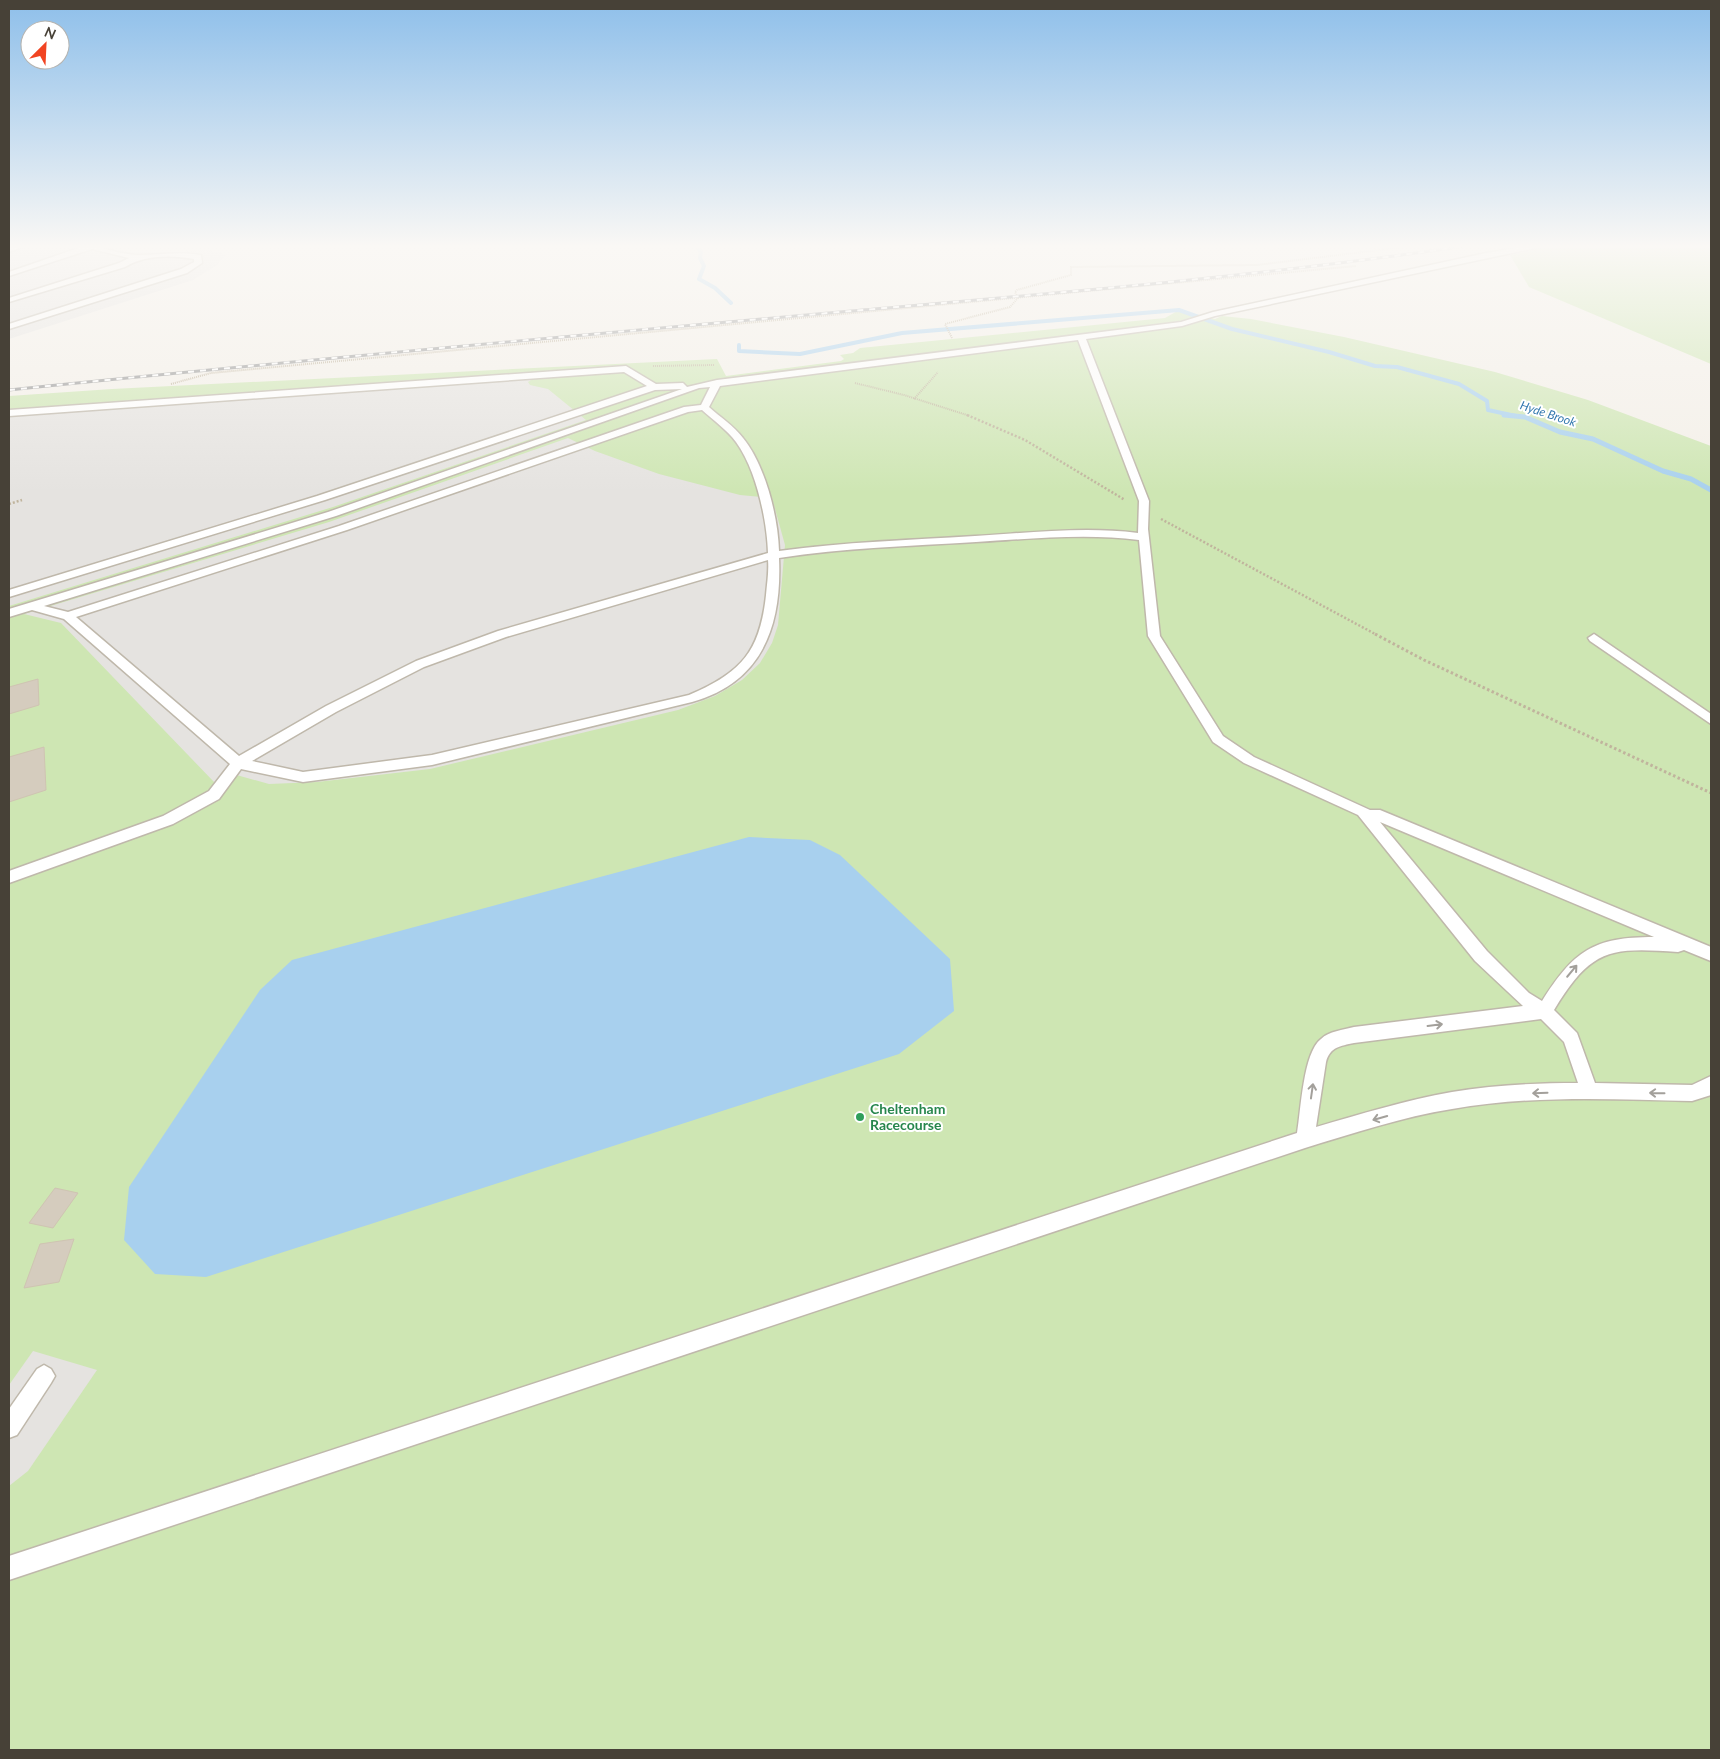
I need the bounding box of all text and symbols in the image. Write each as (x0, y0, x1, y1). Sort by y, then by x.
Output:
north arrow (20, 20, 70, 70)
text: N (42, 23, 59, 43)
water label: Hyde Brook (1518, 397, 1578, 430)
one-way arrow (1566, 965, 1577, 978)
one-way arrow (1427, 1020, 1443, 1030)
one-way arrow (1308, 1083, 1318, 1099)
one-way arrow (1533, 1088, 1549, 1098)
one-way arrow (1649, 1088, 1665, 1097)
place label: Cheltenham Racecourse (870, 1100, 945, 1133)
marker: Cheltenham Racecourse (854, 1111, 866, 1123)
one-way arrow (1373, 1113, 1389, 1123)

